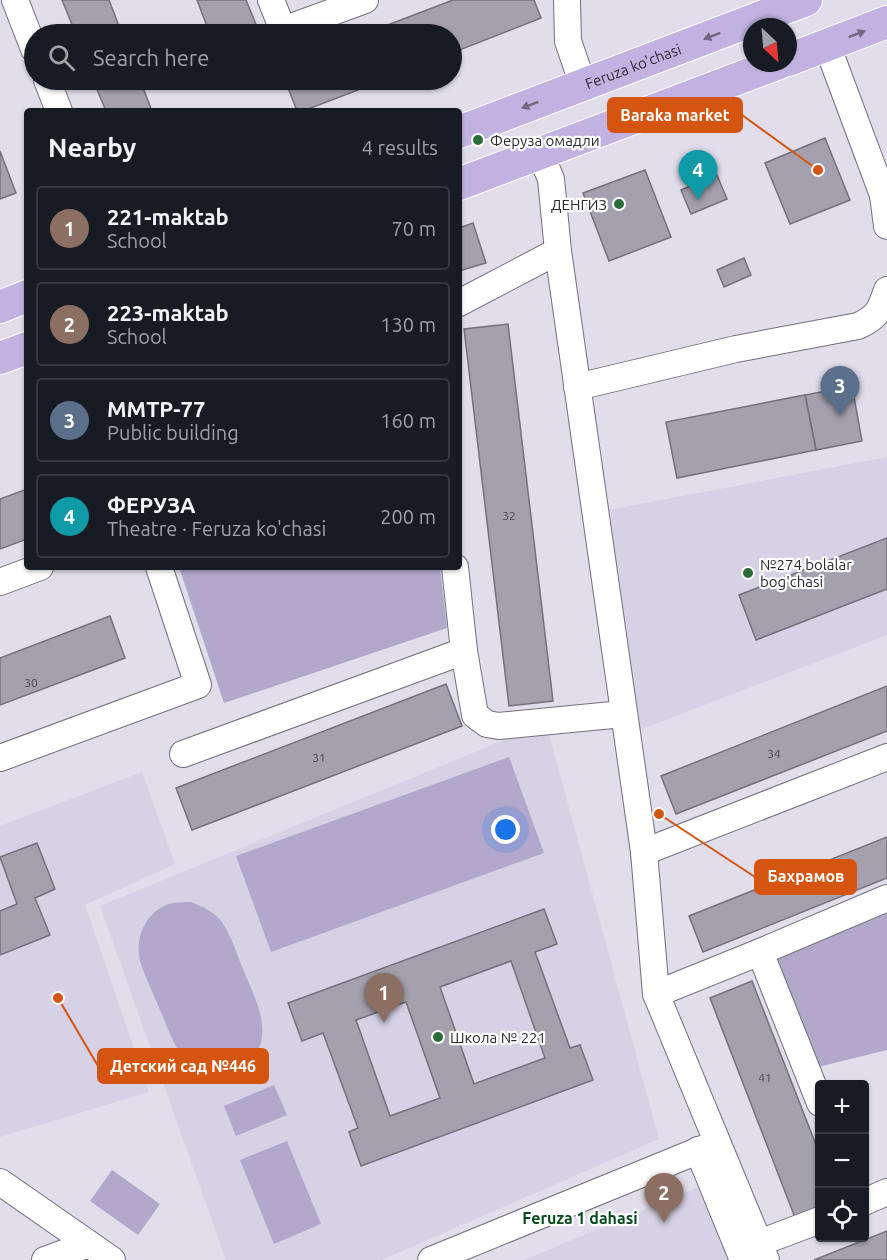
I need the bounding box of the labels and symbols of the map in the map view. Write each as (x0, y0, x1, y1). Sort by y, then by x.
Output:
north arrow (743, 18, 797, 72)
one-way arrow (848, 28, 866, 38)
one-way arrow (703, 32, 721, 41)
street label: Feruza ko'chasi (582, 40, 683, 92)
callout: Baraka market (608, 98, 742, 132)
one-way arrow (520, 101, 538, 111)
text: Baraka market (620, 106, 730, 124)
place label: Феруза омадли (490, 132, 600, 149)
marker: Феруза омадли (471, 133, 485, 147)
pin: 4 (678, 150, 718, 200)
place label: ДЕНГИЗ (551, 196, 607, 213)
marker: ДЕНГИЗ (612, 197, 626, 211)
pin: 3 (820, 366, 860, 416)
house number: 32 (502, 509, 516, 522)
place label: №274 bolalar bog'chasi (760, 556, 852, 590)
marker: №274 bolalar bog'chasi (741, 566, 755, 580)
house number: 30 (24, 676, 38, 689)
house number: 34 (767, 747, 781, 760)
house number: 31 (312, 751, 326, 764)
your location (491, 815, 520, 844)
callout: Бахрамов (755, 860, 856, 894)
text: Бахрамов (768, 867, 844, 885)
pin: 1 (364, 974, 404, 1023)
place label: Школа № 221 (450, 1029, 546, 1046)
marker: Школа № 221 (431, 1030, 445, 1044)
callout: Детский сад №446 (98, 1049, 268, 1083)
text: Детский сад №446 (110, 1057, 256, 1075)
house number: 41 (758, 1071, 772, 1084)
pin: 2 (644, 1174, 684, 1223)
district label: Feruza 1 dahasi (522, 1209, 638, 1227)

